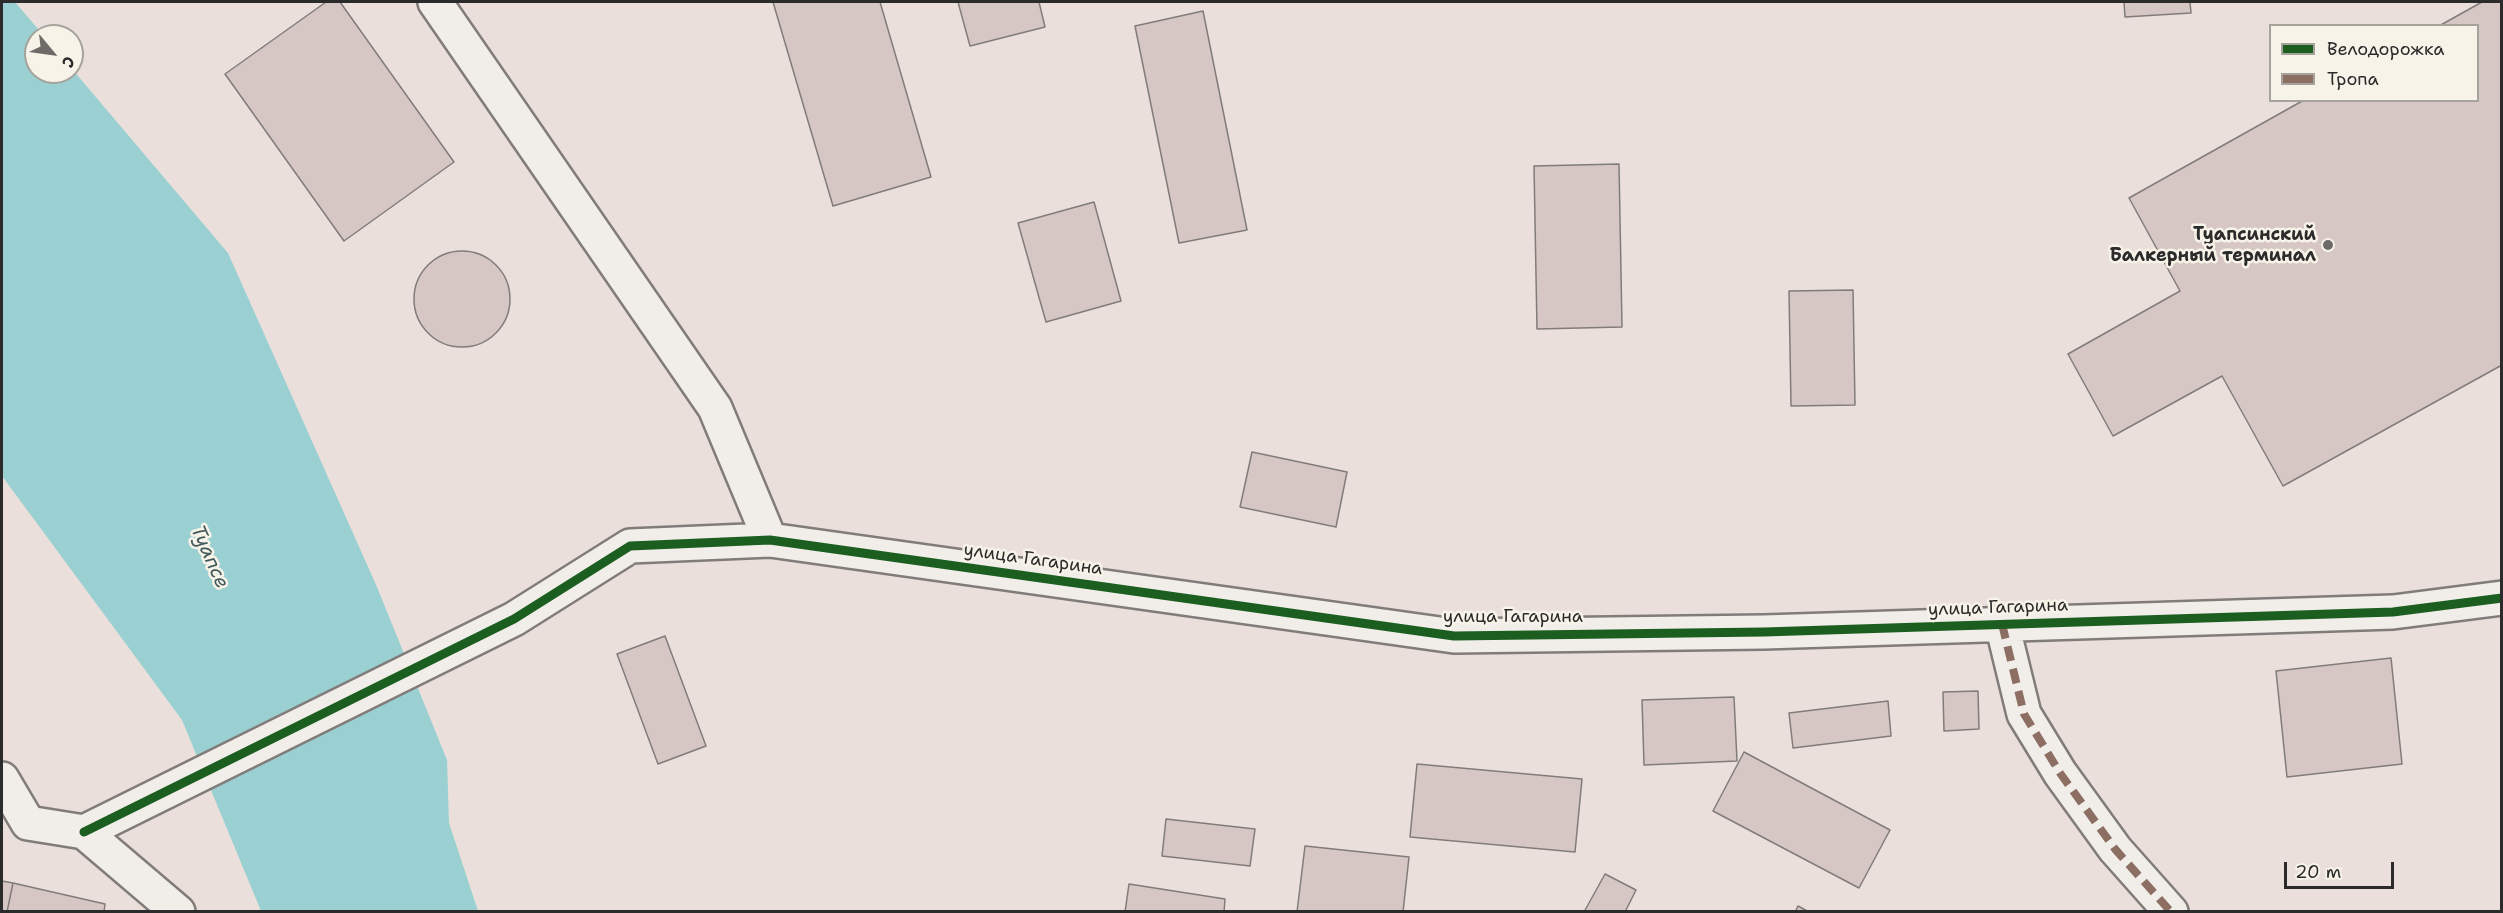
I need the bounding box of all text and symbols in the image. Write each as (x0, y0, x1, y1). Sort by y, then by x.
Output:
north arrow (24, 24, 84, 84)
legend (2269, 24, 2479, 102)
text: Велодорожка (2327, 37, 2445, 61)
text: С (57, 53, 80, 71)
text: Тропа (2327, 67, 2379, 91)
place label: Туапсинский Балкерный терминал (2110, 224, 2316, 266)
marker: Туапсинский Балкерный терминал (2321, 238, 2335, 252)
water label: Туапсе (184, 522, 234, 592)
street label: улица Гагарина (962, 540, 1104, 580)
street label: улица Гагарина (1928, 595, 2068, 621)
street label: улица Гагарина (1443, 606, 1583, 628)
scale bar (2287, 850, 2396, 888)
text: 20 m (2295, 860, 2341, 884)

